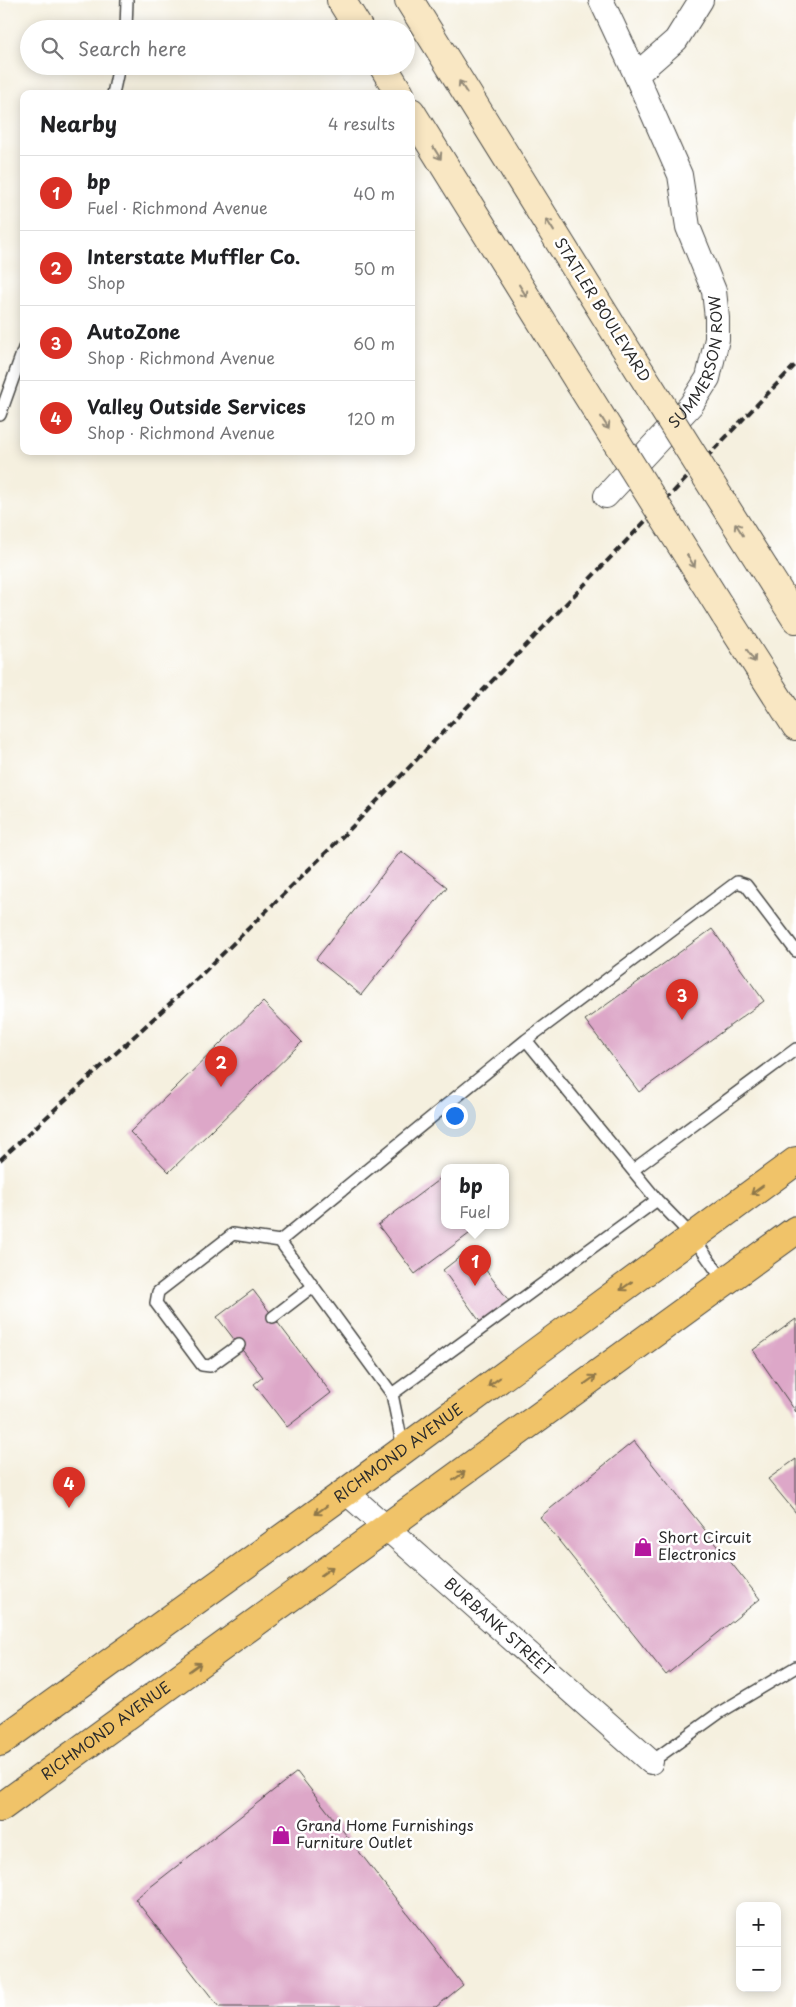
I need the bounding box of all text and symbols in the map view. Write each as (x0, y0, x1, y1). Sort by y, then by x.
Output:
search box (20, 20, 415, 75)
icon: search (38, 34, 66, 62)
text: Search here (78, 34, 187, 62)
one-way arrow (458, 80, 469, 94)
text: Nearby (40, 107, 117, 139)
text: 4 results (328, 111, 395, 135)
one-way arrow (432, 146, 442, 160)
text: bp (87, 167, 110, 195)
text: 1 (52, 181, 60, 205)
text: 40 m (353, 181, 395, 205)
text: Fuel · Richmond Avenue (87, 195, 268, 219)
one-way arrow (544, 218, 554, 232)
street label: STATLER BOULEVARD (549, 233, 657, 386)
text: Interstate Muffler Co. (87, 242, 300, 270)
text: 2 (50, 256, 62, 280)
text: 50 m (354, 256, 395, 280)
text: Shop (87, 270, 125, 294)
one-way arrow (518, 284, 528, 298)
street label: SUMMERSON ROW (662, 294, 727, 433)
text: AutoZone (87, 317, 180, 345)
text: 3 (51, 331, 61, 355)
text: 60 m (353, 331, 395, 355)
text: Shop · Richmond Avenue (87, 345, 275, 369)
text: Valley Outside Services (87, 392, 306, 420)
text: 4 (51, 406, 61, 430)
text: 120 m (348, 406, 395, 430)
one-way arrow (600, 416, 610, 430)
text: Shop · Richmond Avenue (87, 420, 275, 444)
one-way arrow (734, 522, 744, 536)
one-way arrow (685, 554, 696, 568)
one-way arrow (746, 649, 756, 663)
pin: 3 (666, 979, 698, 1020)
pin: 2 (205, 1046, 237, 1087)
your location (442, 1103, 468, 1129)
popup (441, 1164, 509, 1229)
text: bp (459, 1171, 483, 1199)
one-way arrow (751, 1185, 764, 1196)
text: Fuel (459, 1199, 491, 1223)
pin: 1 (459, 1245, 491, 1286)
one-way arrow (620, 1281, 633, 1292)
one-way arrow (583, 1375, 596, 1386)
one-way arrow (487, 1377, 501, 1387)
street label: RICHMOND AVENUE (328, 1397, 467, 1508)
pin: 4 (53, 1467, 85, 1508)
one-way arrow (452, 1471, 466, 1481)
one-way arrow (314, 1505, 328, 1515)
place label: Short Circuit Electronics (658, 1525, 751, 1565)
shop icon: Short Circuit Electronics (632, 1536, 654, 1558)
one-way arrow (320, 1566, 334, 1576)
street label: BURBANK STREET (440, 1571, 560, 1681)
one-way arrow (188, 1661, 202, 1672)
street label: RICHMOND AVENUE (35, 1675, 175, 1785)
place label: Grand Home Furnishings Furniture Outlet (296, 1813, 474, 1853)
shop icon: Grand Home Furnishings Furniture Outlet (270, 1824, 292, 1846)
map controls (736, 1902, 781, 1992)
button: + (736, 1902, 781, 1947)
button: − (736, 1947, 781, 1992)

